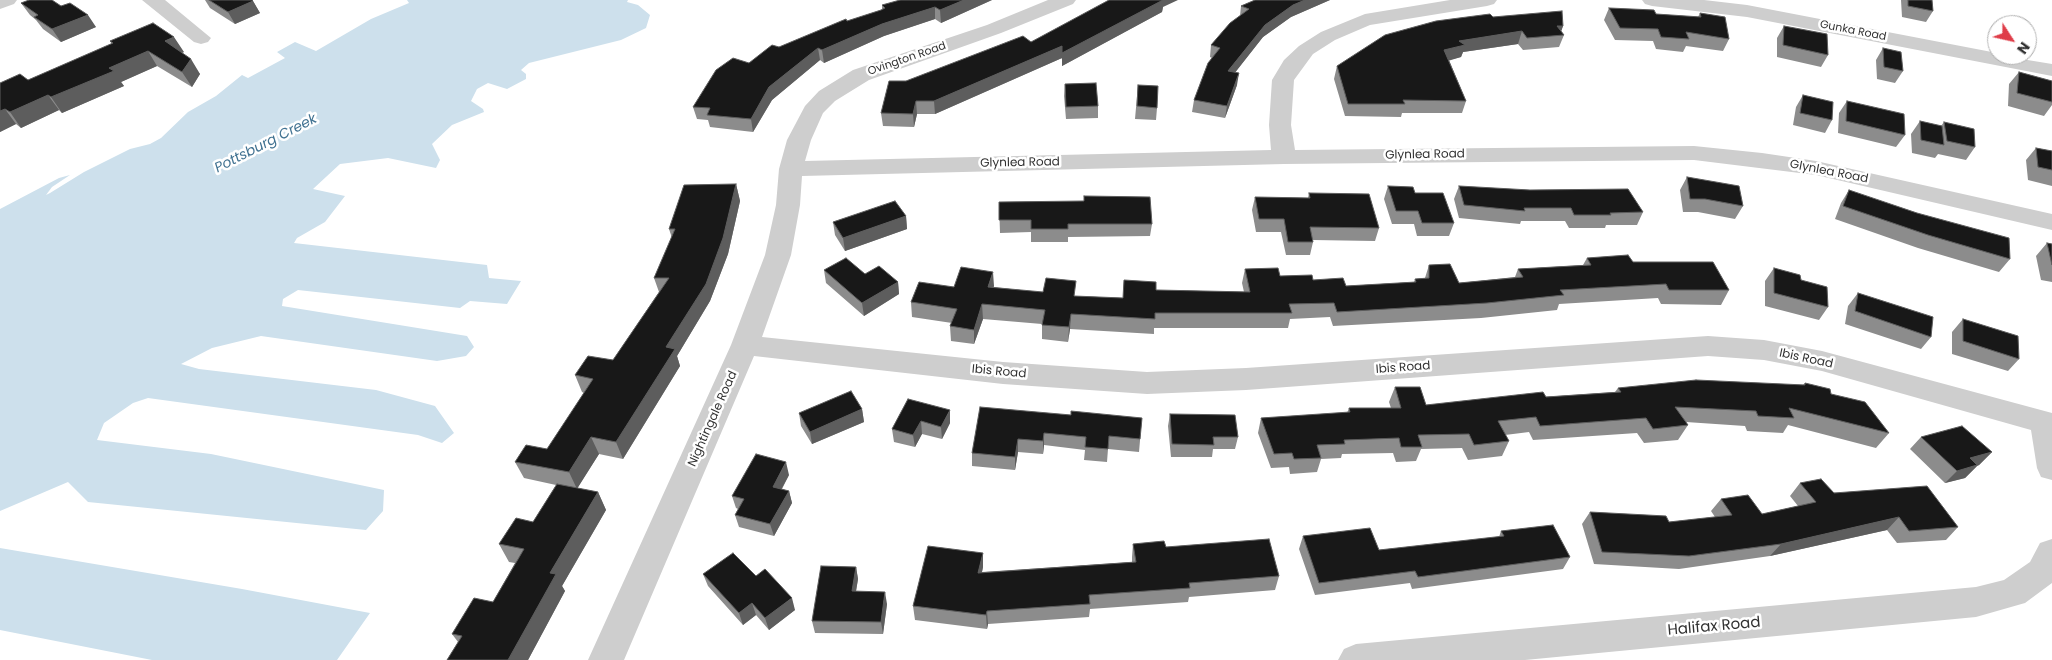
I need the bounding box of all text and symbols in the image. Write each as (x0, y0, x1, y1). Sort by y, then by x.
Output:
north arrow (1987, 15, 2037, 65)
street label: Gunka Road (1819, 18, 1887, 44)
text: N (2012, 38, 2035, 58)
street label: Ovington Road (866, 39, 948, 79)
water label: Pottsburg Creek (212, 111, 320, 177)
street label: Glynlea Road (1385, 147, 1465, 163)
street label: Glynlea Road (980, 155, 1060, 171)
street label: Glynlea Road (1789, 157, 1869, 187)
street label: Ibis Road (1778, 346, 1834, 372)
street label: Ibis Road (1375, 359, 1431, 377)
street label: Ibis Road (971, 362, 1027, 382)
street label: Nightingale Road (685, 369, 741, 469)
street label: Halifax Road (1667, 614, 1761, 640)

